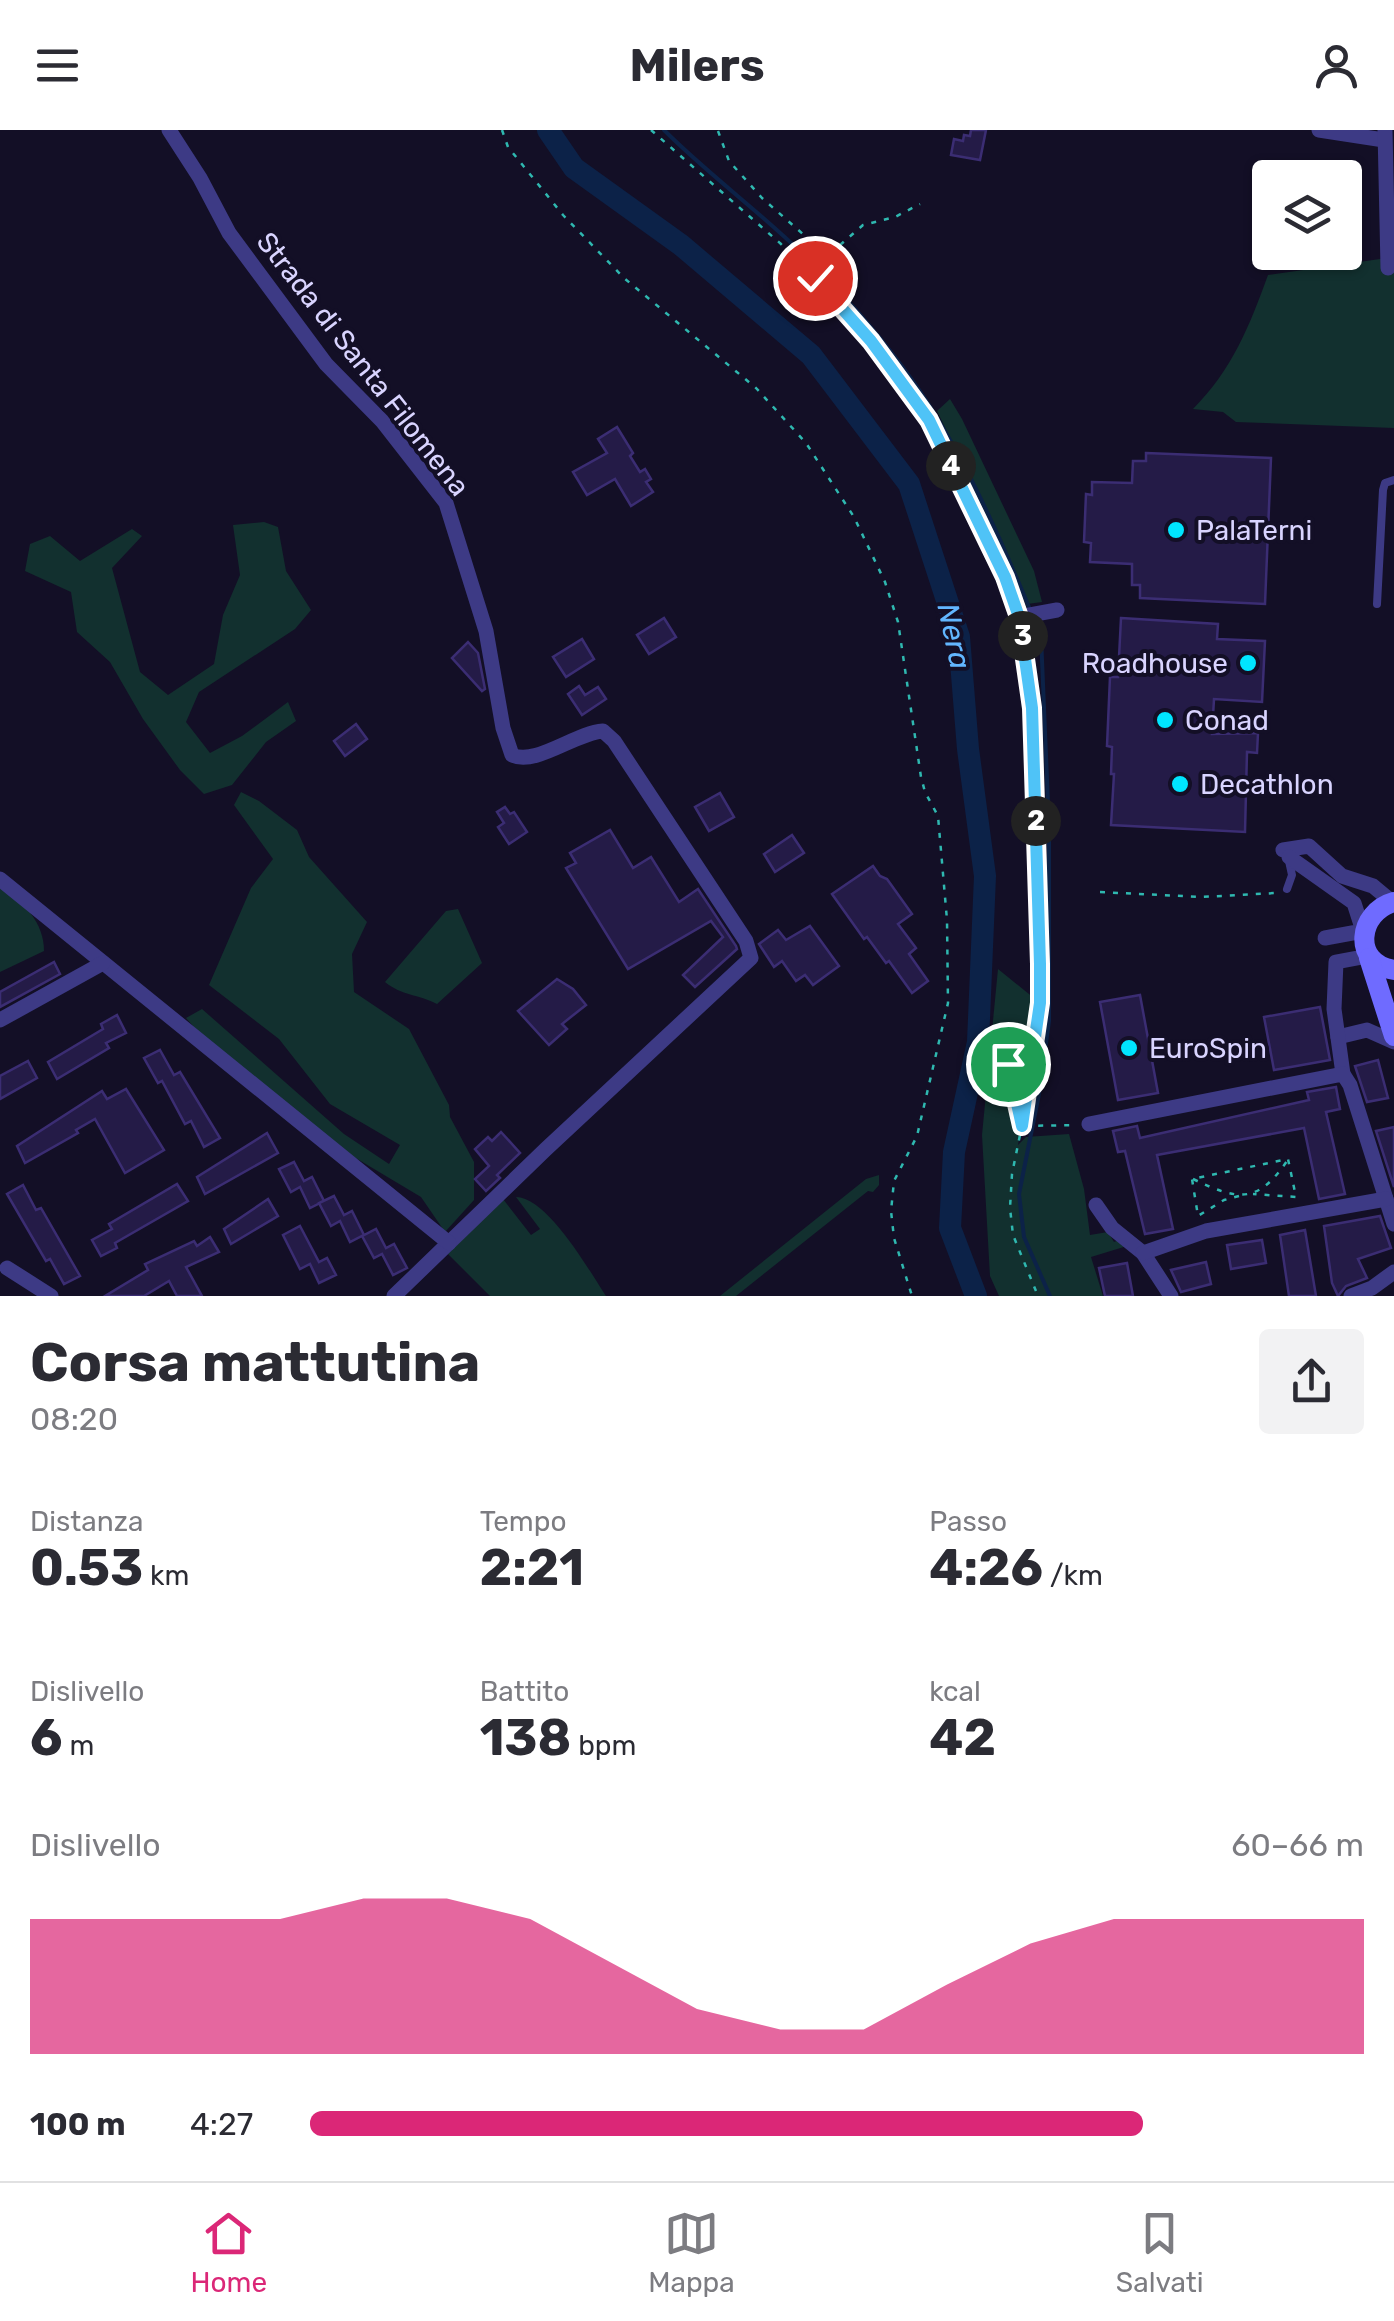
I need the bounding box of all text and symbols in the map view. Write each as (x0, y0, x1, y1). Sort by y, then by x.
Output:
icon: menu (30, 38, 85, 93)
icon: person (1309, 38, 1364, 93)
text: Milers (629, 39, 765, 92)
map controls (1252, 160, 1362, 270)
button: layers (1252, 160, 1362, 270)
street label: Strada di Santa Filomena (250, 226, 476, 502)
pin (773, 236, 858, 321)
icon: check (788, 251, 843, 306)
pin: 4 (926, 441, 976, 491)
text: 4 (941, 449, 961, 482)
place label: PalaTerni (1196, 514, 1312, 547)
marker: PalaTerni (1165, 519, 1187, 541)
water label: Nera (929, 600, 979, 672)
pin: 3 (998, 611, 1048, 661)
text: 3 (1014, 619, 1032, 652)
place label: Roadhouse (1082, 647, 1228, 680)
marker: Roadhouse (1237, 652, 1259, 674)
place label: Conad (1185, 704, 1269, 737)
marker: Conad (1154, 709, 1176, 731)
place label: Decathlon (1200, 768, 1334, 801)
marker: Decathlon (1169, 773, 1191, 795)
pin: 2 (1011, 796, 1061, 846)
text: 2 (1027, 804, 1045, 837)
pin (966, 1022, 1051, 1107)
place label: EuroSpin (1149, 1032, 1267, 1065)
icon: arrive (981, 1037, 1036, 1092)
marker: EuroSpin (1118, 1037, 1140, 1059)
button: share (1259, 1329, 1364, 1434)
text: Corsa mattutina (30, 1330, 480, 1395)
text: 08:20 (30, 1400, 118, 1438)
text: Distanza (30, 1505, 143, 1538)
text: Tempo (480, 1505, 567, 1538)
text: Passo (929, 1505, 1007, 1538)
text: 0.53 (30, 1538, 143, 1598)
text: 2:21 (480, 1538, 584, 1598)
text: 4:26 (929, 1538, 1043, 1598)
text: km (143, 1559, 189, 1592)
text: /km (1043, 1559, 1103, 1592)
text: Dislivello (30, 1675, 144, 1708)
text: Battito (480, 1675, 569, 1708)
text: kcal (929, 1675, 981, 1708)
text: 6 (30, 1708, 63, 1768)
text: 138 (480, 1708, 571, 1768)
text: 42 (929, 1708, 996, 1768)
text: m (63, 1729, 94, 1762)
text: bpm (571, 1729, 636, 1762)
text: Dislivello (30, 1826, 161, 1864)
text: 60–66 m (1231, 1826, 1364, 1864)
text: 100 m (30, 2105, 126, 2143)
text: 4:27 (190, 2105, 253, 2143)
tab: Home (191, 2206, 267, 2299)
tab: Mappa (648, 2206, 735, 2299)
tab: Salvati (1116, 2206, 1203, 2299)

